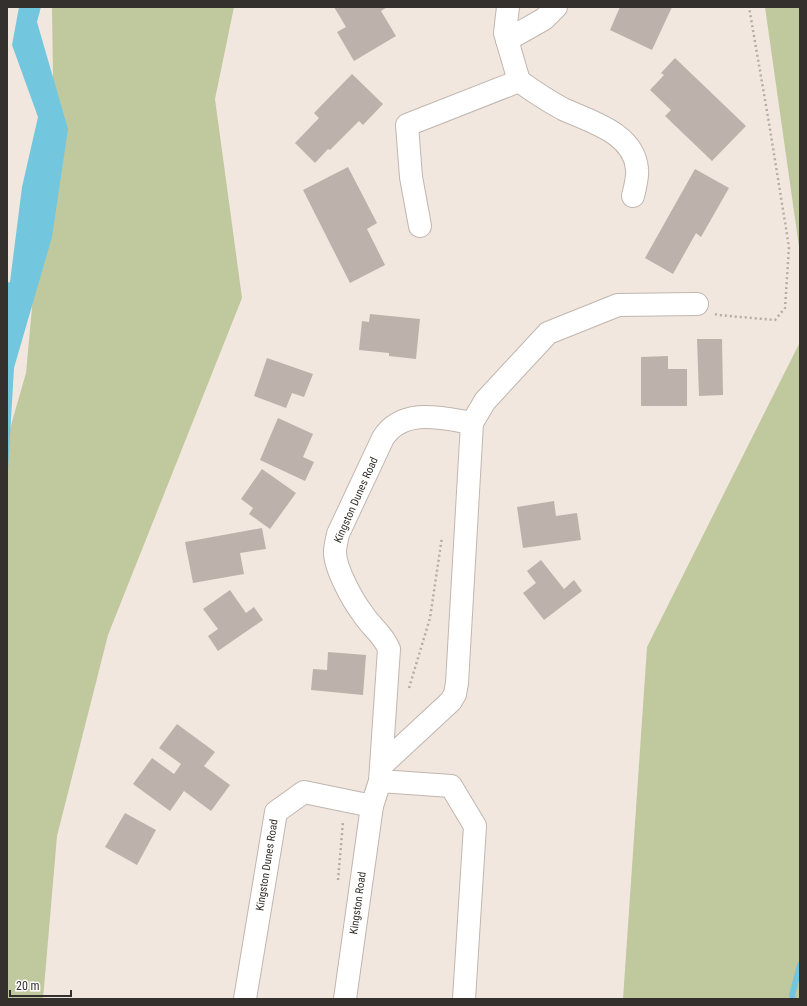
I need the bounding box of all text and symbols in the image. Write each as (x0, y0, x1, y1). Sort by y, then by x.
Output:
street label: Kingston Dunes Road (331, 455, 381, 545)
street label: Kingston Dunes Road (253, 818, 281, 912)
street label: Kingston Road (347, 871, 369, 935)
scale bar (10, 972, 71, 998)
text: 20 m (16, 979, 40, 993)

